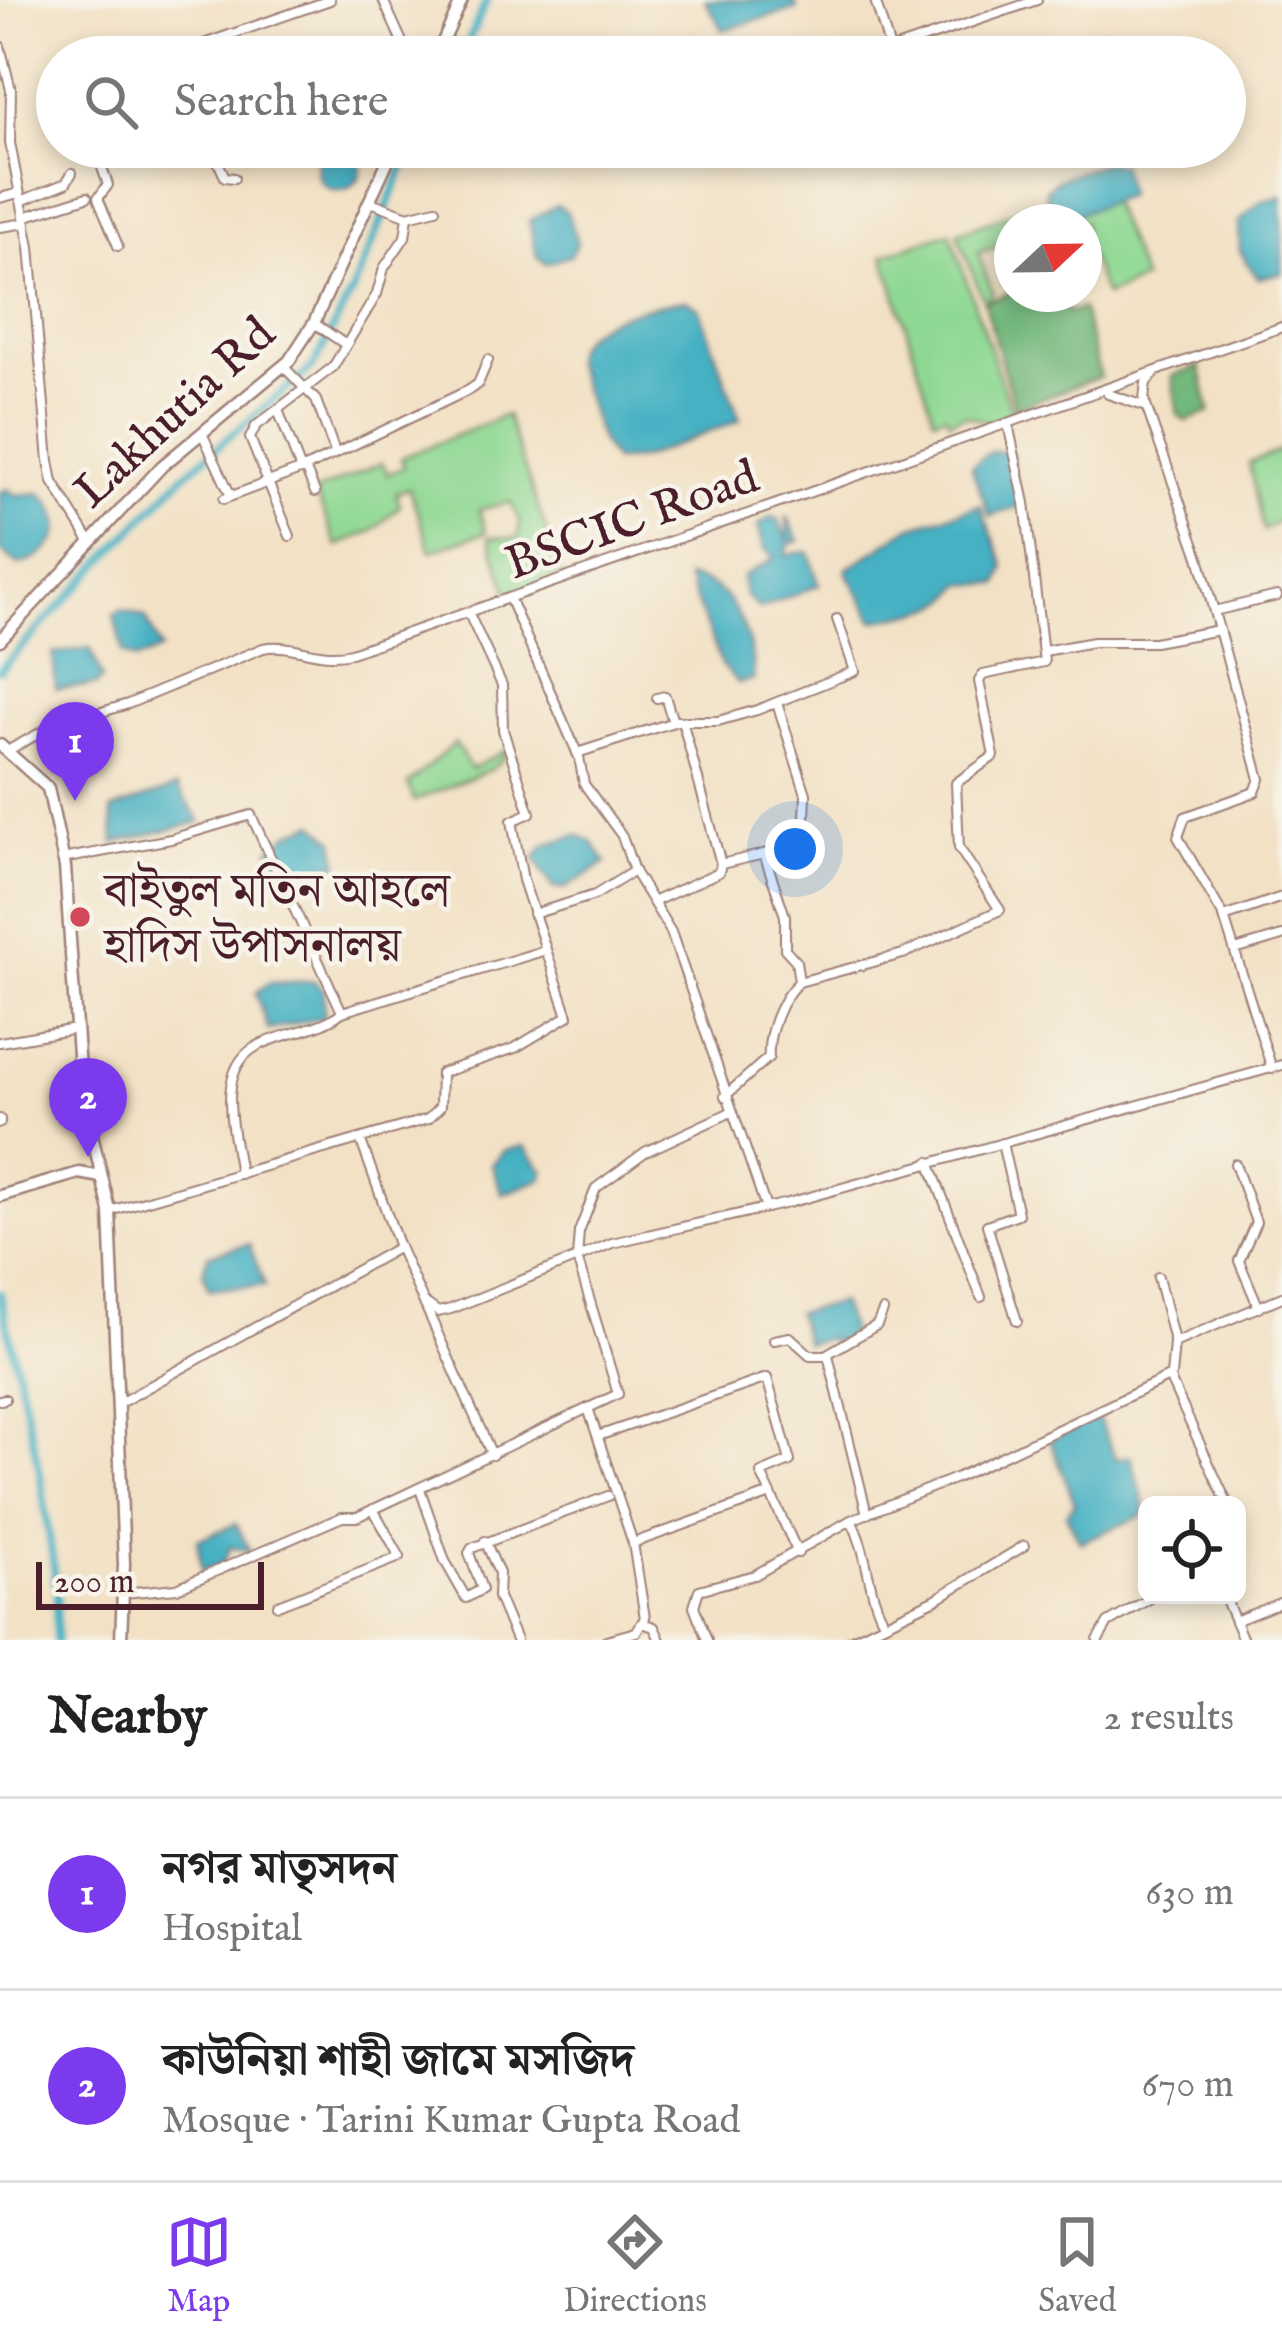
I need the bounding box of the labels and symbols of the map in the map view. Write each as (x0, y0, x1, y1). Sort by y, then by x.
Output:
north arrow (994, 204, 1102, 312)
street label: Lakhutia Rd (63, 305, 289, 522)
street label: BSCIC Road (498, 448, 767, 595)
pin: 1 (36, 702, 114, 801)
your location (765, 819, 825, 879)
place label: বাইতুল মতিন আহলে হাদিস উপাসনালয় (102, 861, 452, 978)
marker: বাইতুল মতিন আহলে হাদিস উপাসনালয় (67, 904, 93, 930)
pin: 2 (49, 1058, 127, 1157)
scale bar (36, 1556, 264, 1609)

